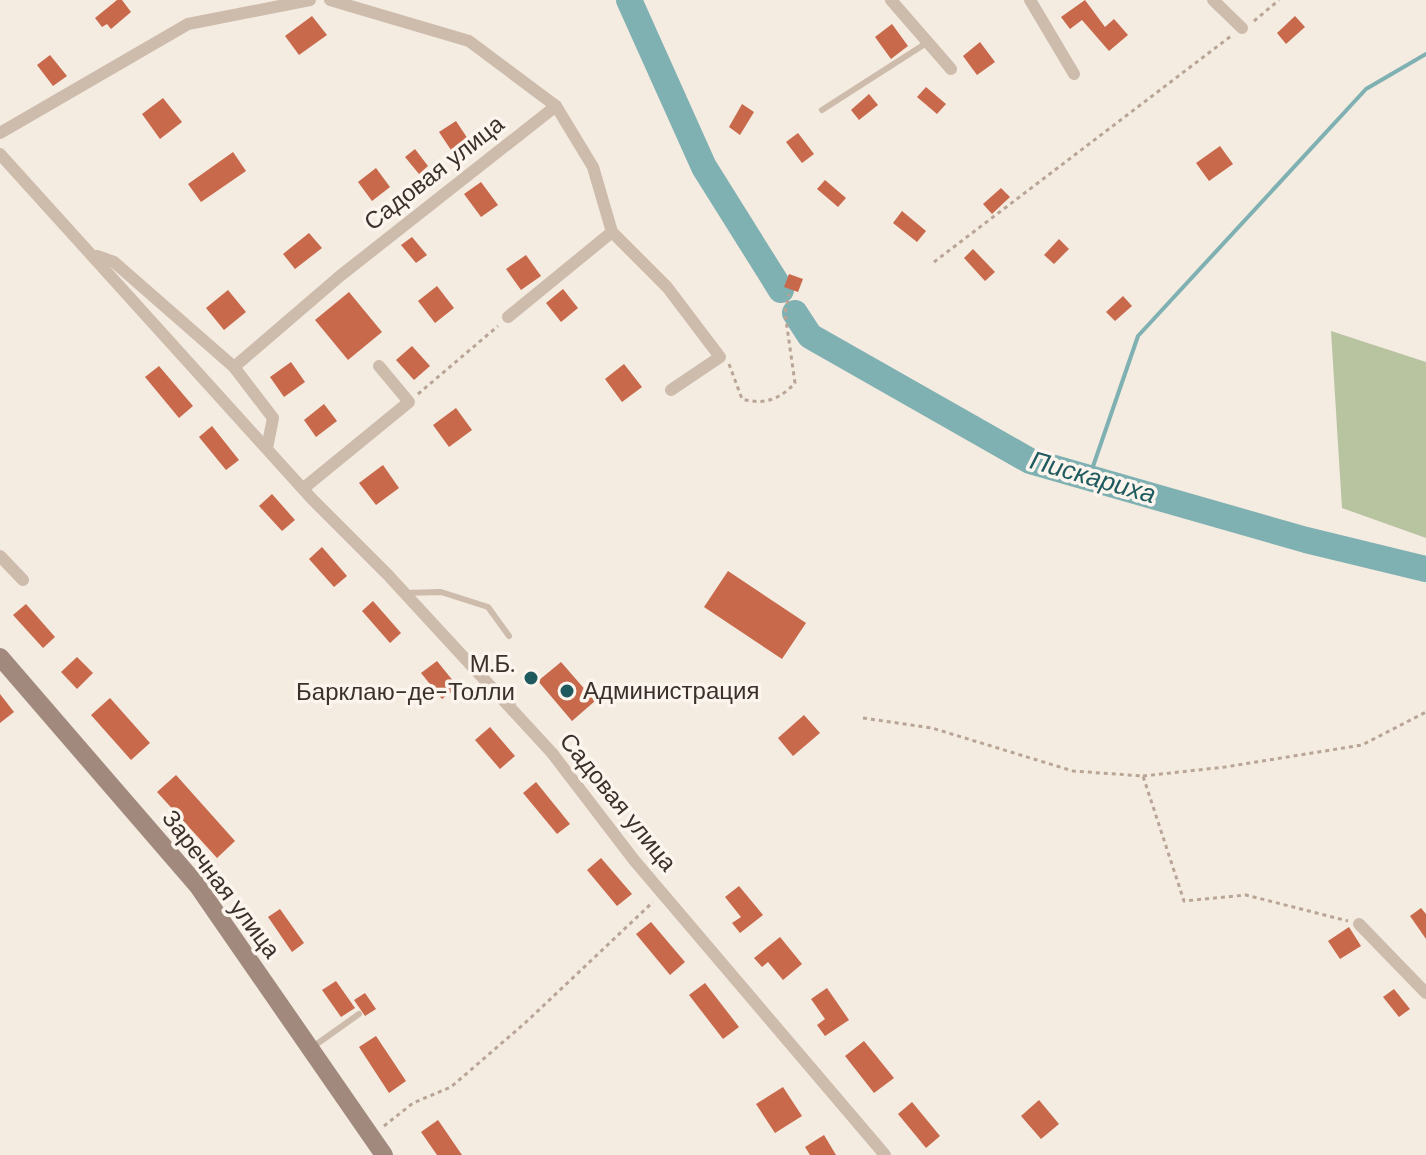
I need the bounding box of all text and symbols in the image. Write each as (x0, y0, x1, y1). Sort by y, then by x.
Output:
street label: Садовая улица (357, 108, 511, 237)
water label: Пискариха (1026, 443, 1160, 511)
place label: М.Б. Барклаю-де-Толли (296, 648, 515, 707)
marker: М.Б. Барклаю-де-Толли (522, 669, 540, 687)
place label: Администрация (583, 675, 759, 706)
marker: Администрация (558, 682, 576, 700)
street label: Садовая улица (553, 726, 684, 878)
street label: Заречная улица (155, 803, 288, 965)

